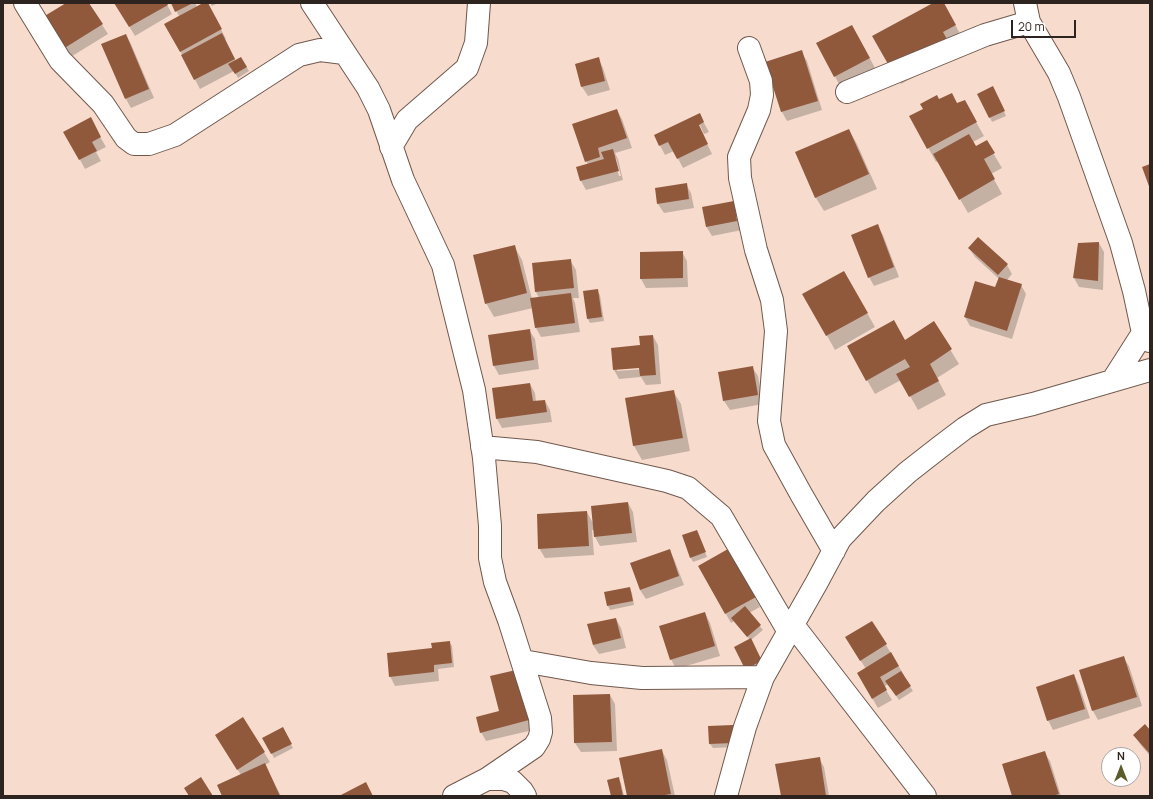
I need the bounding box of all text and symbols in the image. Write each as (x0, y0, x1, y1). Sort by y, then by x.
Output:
scale bar (1013, 12, 1078, 38)
text: 20 m (1018, 18, 1045, 35)
north arrow (1101, 747, 1141, 787)
text: N (1117, 748, 1125, 763)

